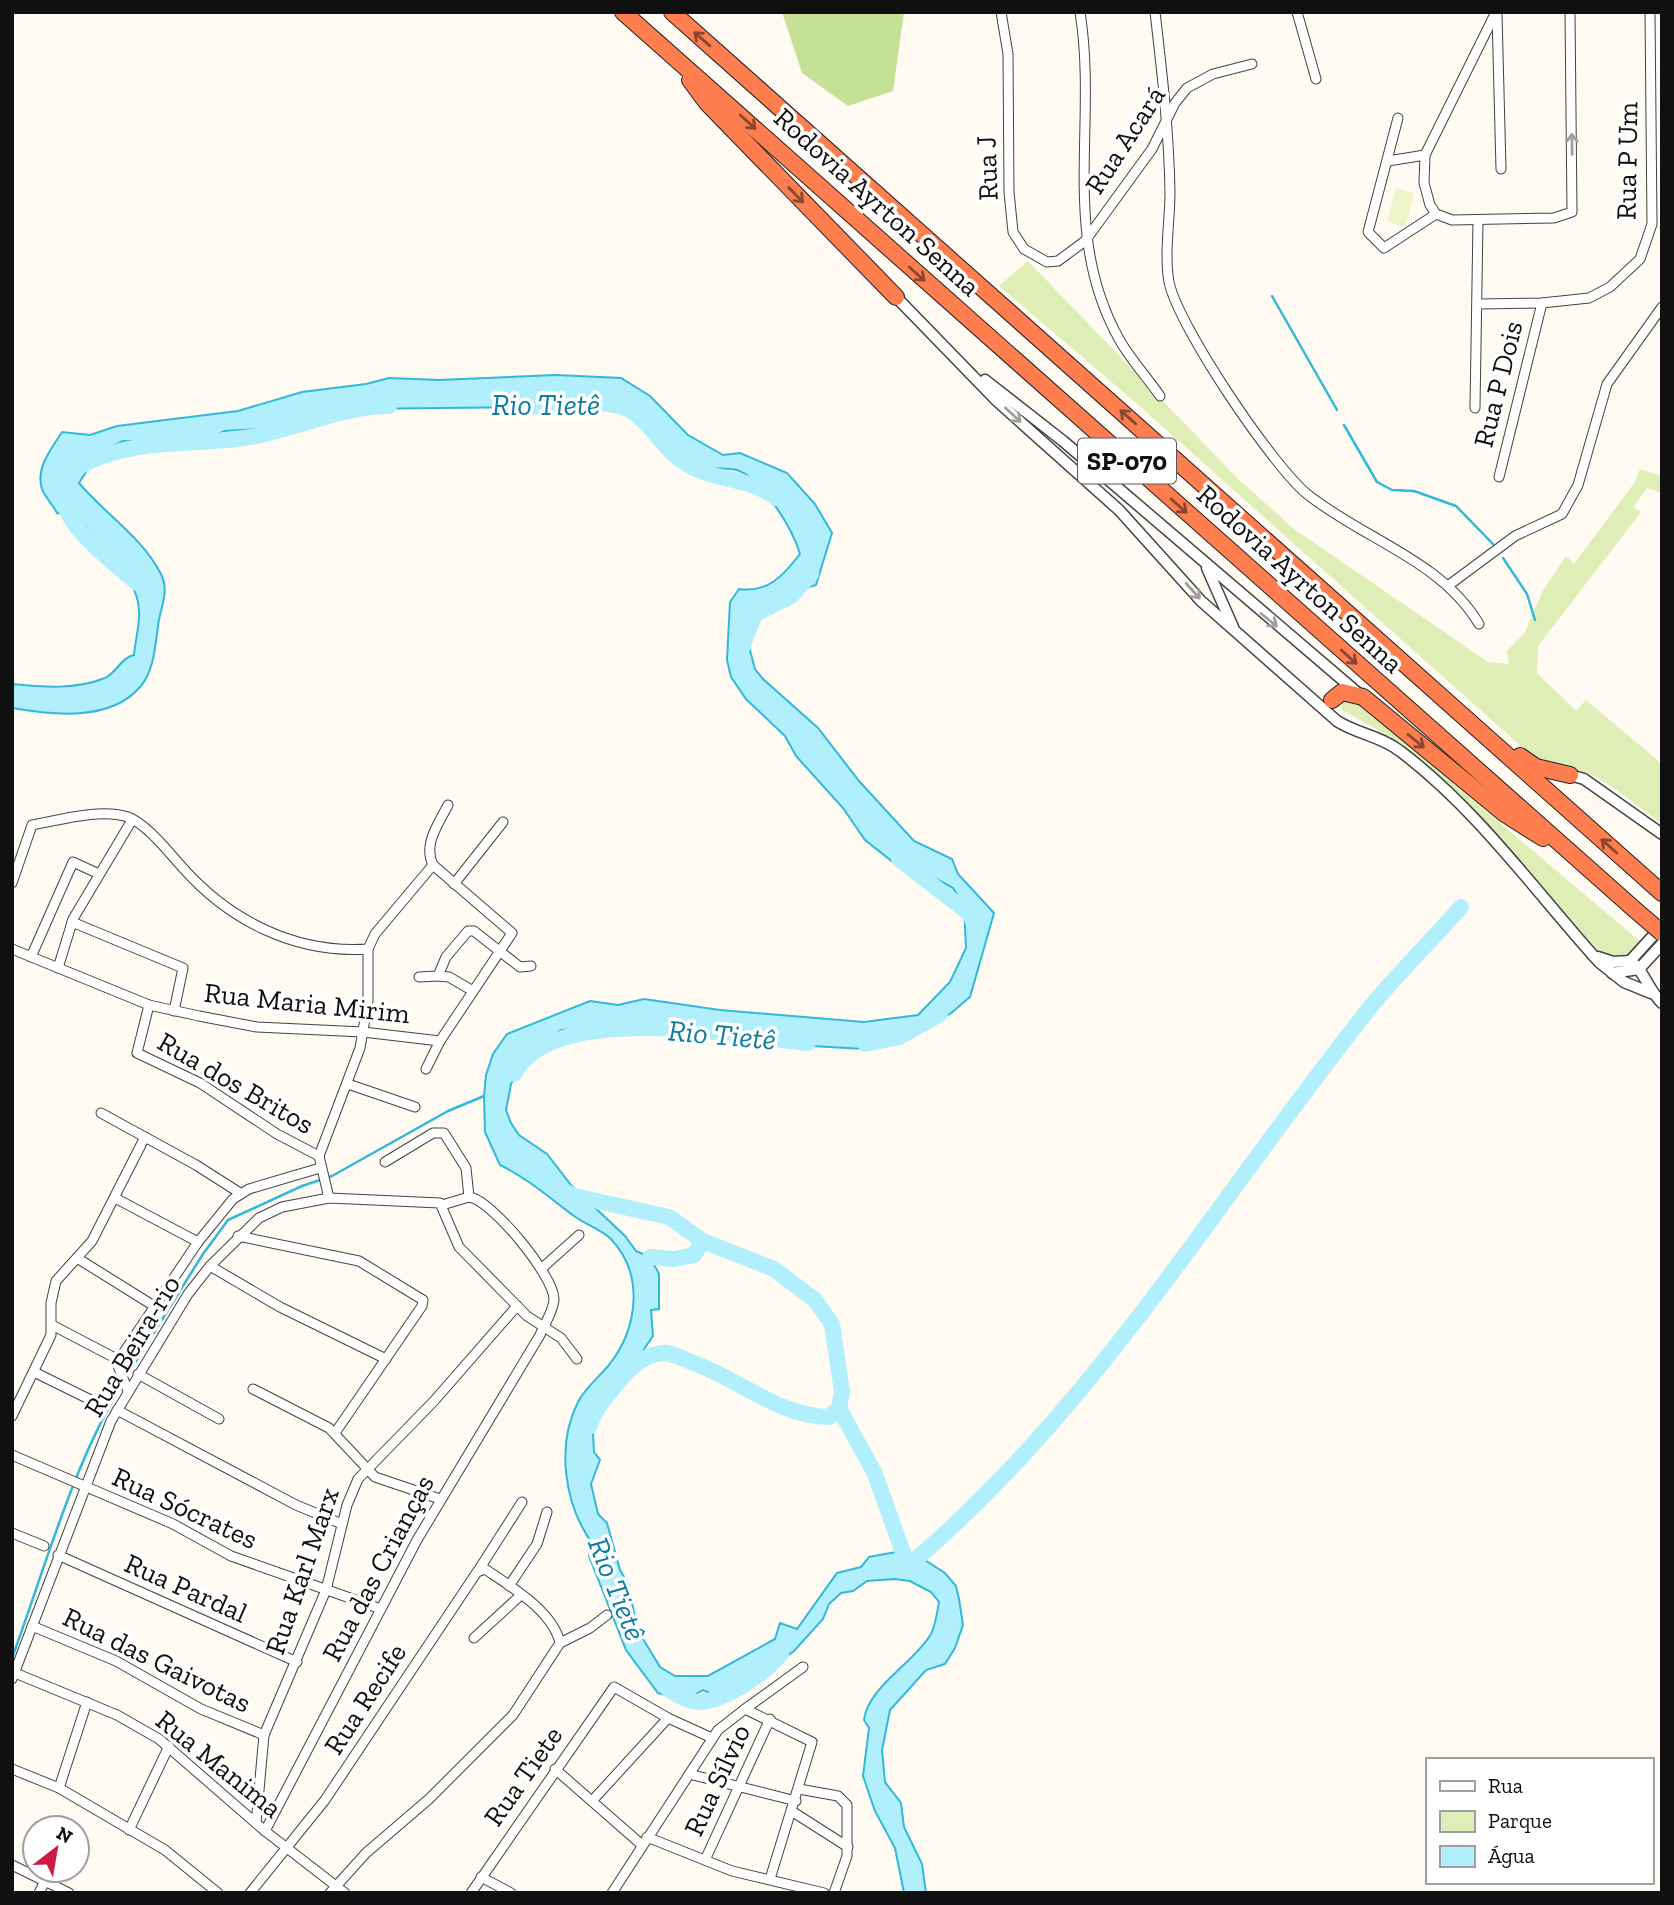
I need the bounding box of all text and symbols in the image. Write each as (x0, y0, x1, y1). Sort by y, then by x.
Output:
one-way arrow (693, 31, 711, 47)
street label: Rua Acará (1078, 80, 1172, 200)
street label: Rodovia Ayrton Senna (767, 101, 987, 303)
street label: Rua P Um (1609, 102, 1645, 220)
one-way arrow (739, 114, 757, 130)
one-way arrow (1565, 133, 1579, 156)
street label: Rua J (969, 135, 1005, 201)
one-way arrow (788, 186, 805, 203)
one-way arrow (908, 266, 926, 282)
street label: Rua P Dois (1466, 317, 1530, 451)
water label: Rio Tietê (492, 387, 600, 423)
one-way arrow (1004, 407, 1021, 424)
one-way arrow (1120, 409, 1137, 426)
road number: SP-070 (1078, 438, 1176, 484)
street label: Rodovia Ayrton Senna (1190, 478, 1410, 680)
one-way arrow (1170, 498, 1188, 514)
one-way arrow (1185, 582, 1201, 600)
one-way arrow (1260, 612, 1278, 628)
one-way arrow (1340, 649, 1357, 666)
one-way arrow (1406, 733, 1424, 748)
one-way arrow (1601, 837, 1618, 854)
street label: Rua Maria Mirim (203, 976, 411, 1030)
water label: Rio Tietê (666, 1012, 778, 1058)
street label: Rua dos Britos (152, 1025, 320, 1141)
street label: Rua Beira-rio (77, 1269, 187, 1423)
street label: Rua Sócrates (107, 1460, 263, 1556)
street label: Rua das Crianças (315, 1469, 441, 1667)
street label: Rua Karl Marx (258, 1483, 346, 1659)
water label: Rio Tietê (580, 1532, 654, 1646)
street label: Rua Pardal (120, 1546, 252, 1630)
street label: Rua das Gaivotas (58, 1600, 256, 1720)
street label: Rua Recife (317, 1637, 413, 1761)
street label: Rua Manima (149, 1703, 289, 1825)
street label: Rua Sílvio (677, 1719, 757, 1841)
street label: Rua Tiete (477, 1720, 569, 1832)
legend (1426, 1758, 1653, 1884)
text: Rua (1488, 1773, 1523, 1798)
text: Parque (1488, 1808, 1552, 1833)
north arrow (21, 1814, 91, 1884)
text: N (52, 1821, 77, 1848)
text: Água (1488, 1843, 1535, 1868)

